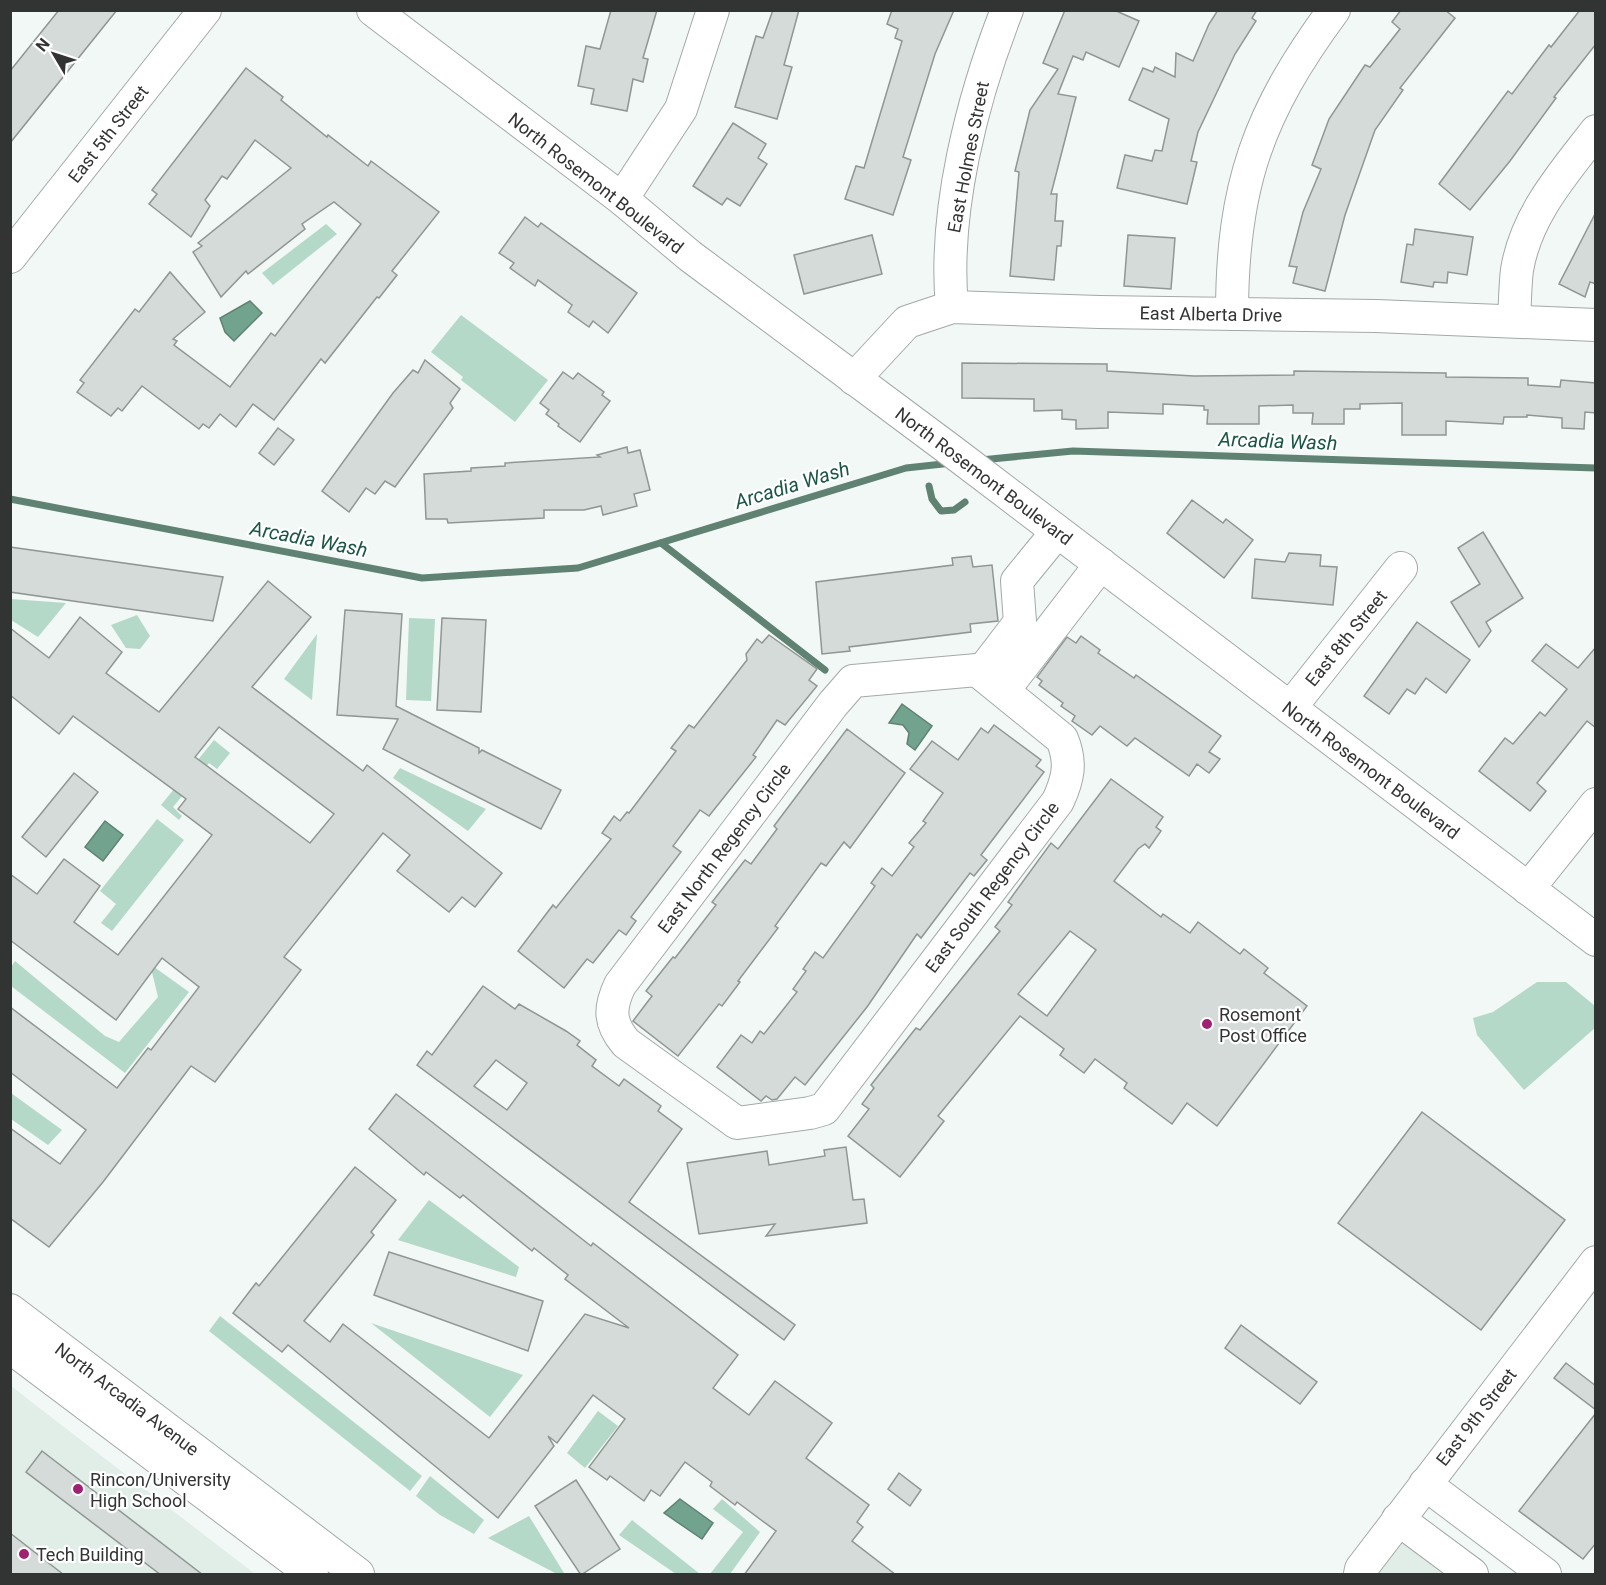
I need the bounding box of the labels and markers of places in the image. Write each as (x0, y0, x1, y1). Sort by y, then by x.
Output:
place label: Rosemont Post Office (1219, 1004, 1307, 1046)
marker: Rosemont Post Office (1200, 1017, 1214, 1031)
place label: Rincon/University High School (90, 1469, 231, 1511)
marker: Rincon/University High School (71, 1482, 85, 1496)
place label: Tech Building (36, 1544, 144, 1565)
marker: Tech Building (17, 1547, 31, 1561)

